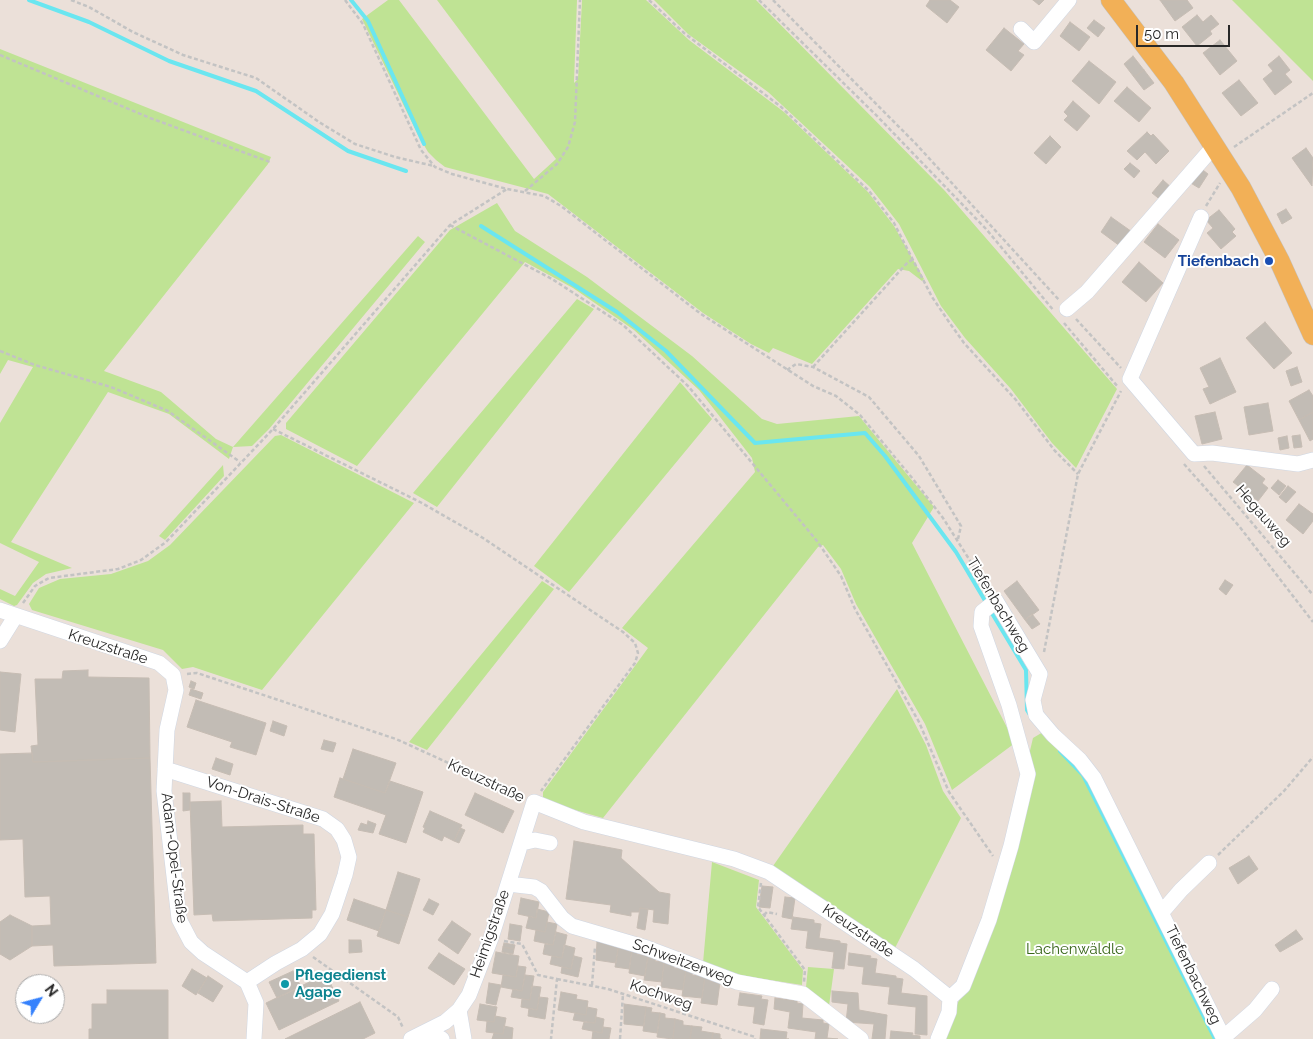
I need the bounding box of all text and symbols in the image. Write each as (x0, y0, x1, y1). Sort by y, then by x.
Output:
scale bar (1138, 15, 1232, 47)
text: 50 m (1144, 25, 1179, 43)
place label: Tiefenbach (1178, 252, 1259, 270)
marker: Tiefenbach (1263, 255, 1275, 267)
street label: Hegauweg (1231, 481, 1295, 551)
street label: Tiefenbachweg (963, 554, 1033, 656)
street label: Kreuzstraße (66, 626, 150, 668)
street label: Kreuzstraße (445, 755, 527, 807)
street label: Von-Drais-Straße (204, 773, 322, 827)
street label: Adam-Opel-Straße (157, 792, 191, 924)
street label: Heimigstraße (466, 888, 514, 980)
street label: Kreuzstraße (819, 900, 897, 962)
street label: Tiefenbachweg (1161, 923, 1225, 1027)
street label: Schweitzerweg (630, 935, 736, 989)
park label: Lachenwäldle (1026, 940, 1124, 958)
place label: Pflegedienst Agape (295, 966, 386, 1001)
north arrow (15, 974, 65, 1024)
street label: Kochweg (627, 976, 695, 1014)
marker: Pflegedienst Agape (279, 978, 291, 990)
text: N (42, 981, 61, 1000)

